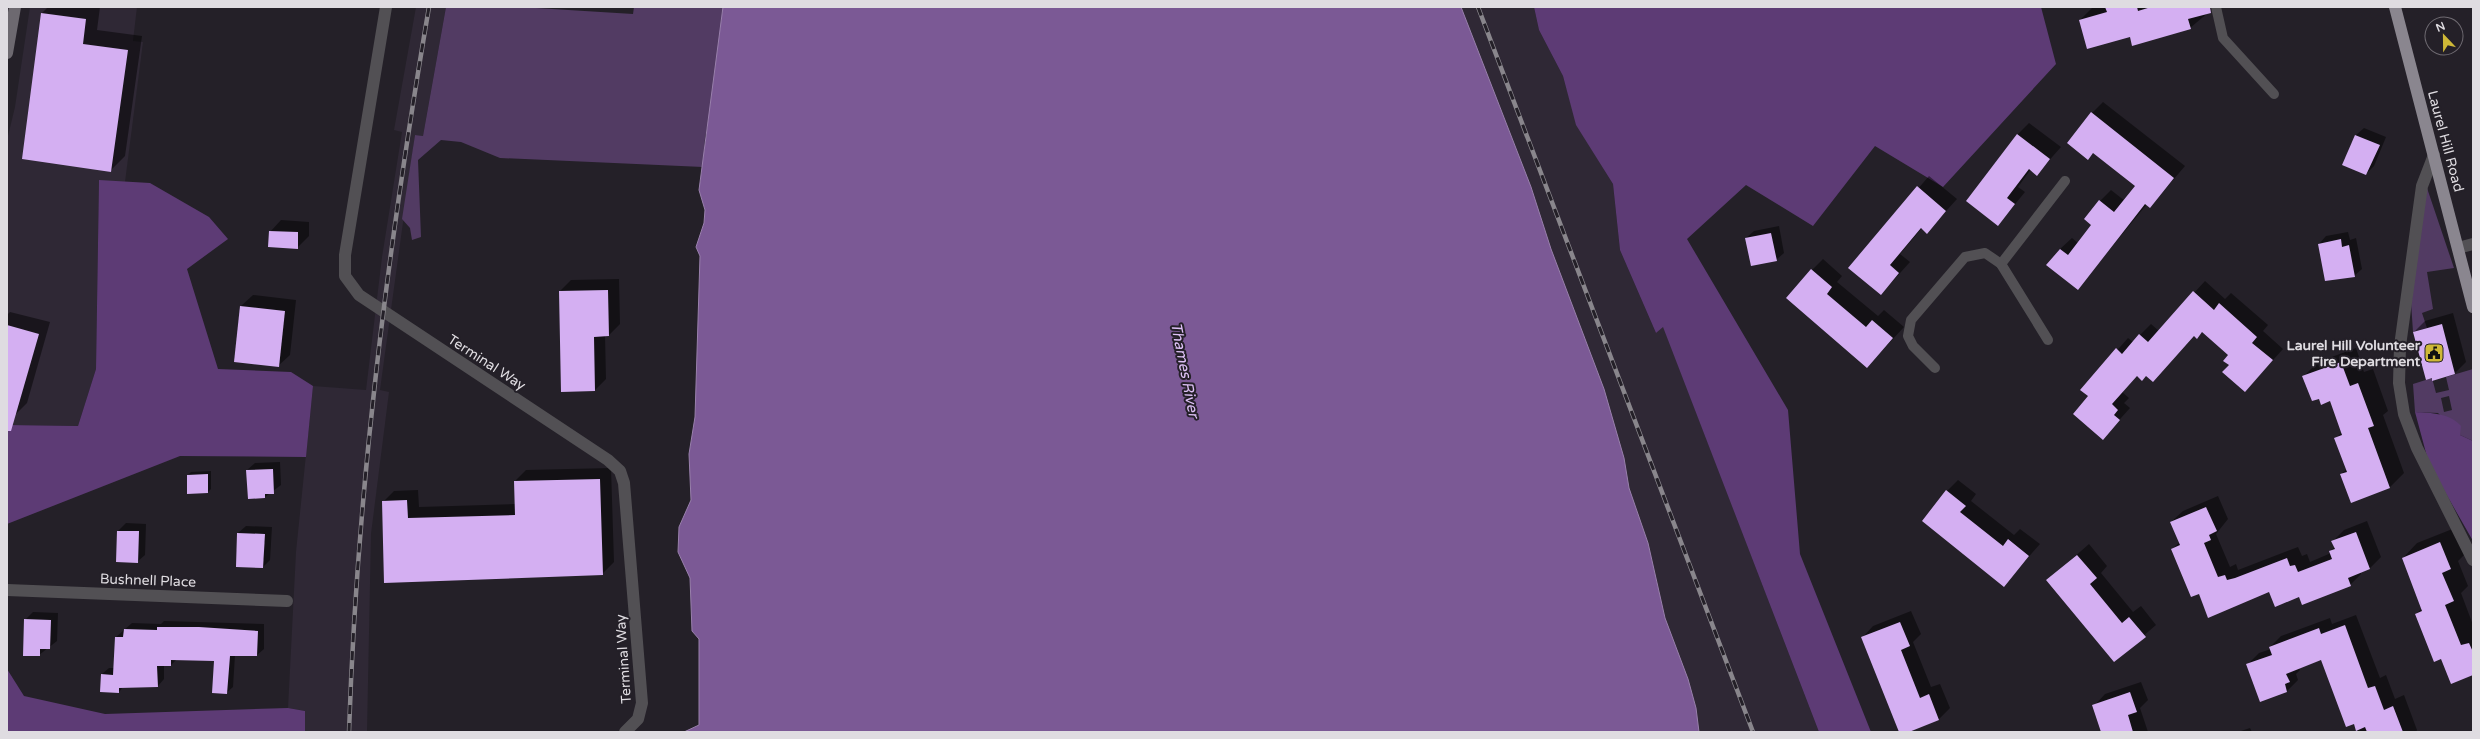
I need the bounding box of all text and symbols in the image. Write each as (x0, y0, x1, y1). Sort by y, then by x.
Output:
north arrow (2424, 16, 2464, 56)
text: N (2434, 20, 2447, 35)
street label: Laurel Hill Road (2424, 89, 2467, 194)
water label: Thames River (1167, 321, 1203, 421)
street label: Terminal Way (445, 331, 529, 394)
place label: Laurel Hill Volunteer Fire Department (2287, 337, 2421, 370)
public building icon: Laurel Hill Volunteer Fire Department (2423, 342, 2445, 364)
street label: Bushnell Place (99, 570, 197, 591)
street label: Terminal Way (612, 613, 635, 704)

